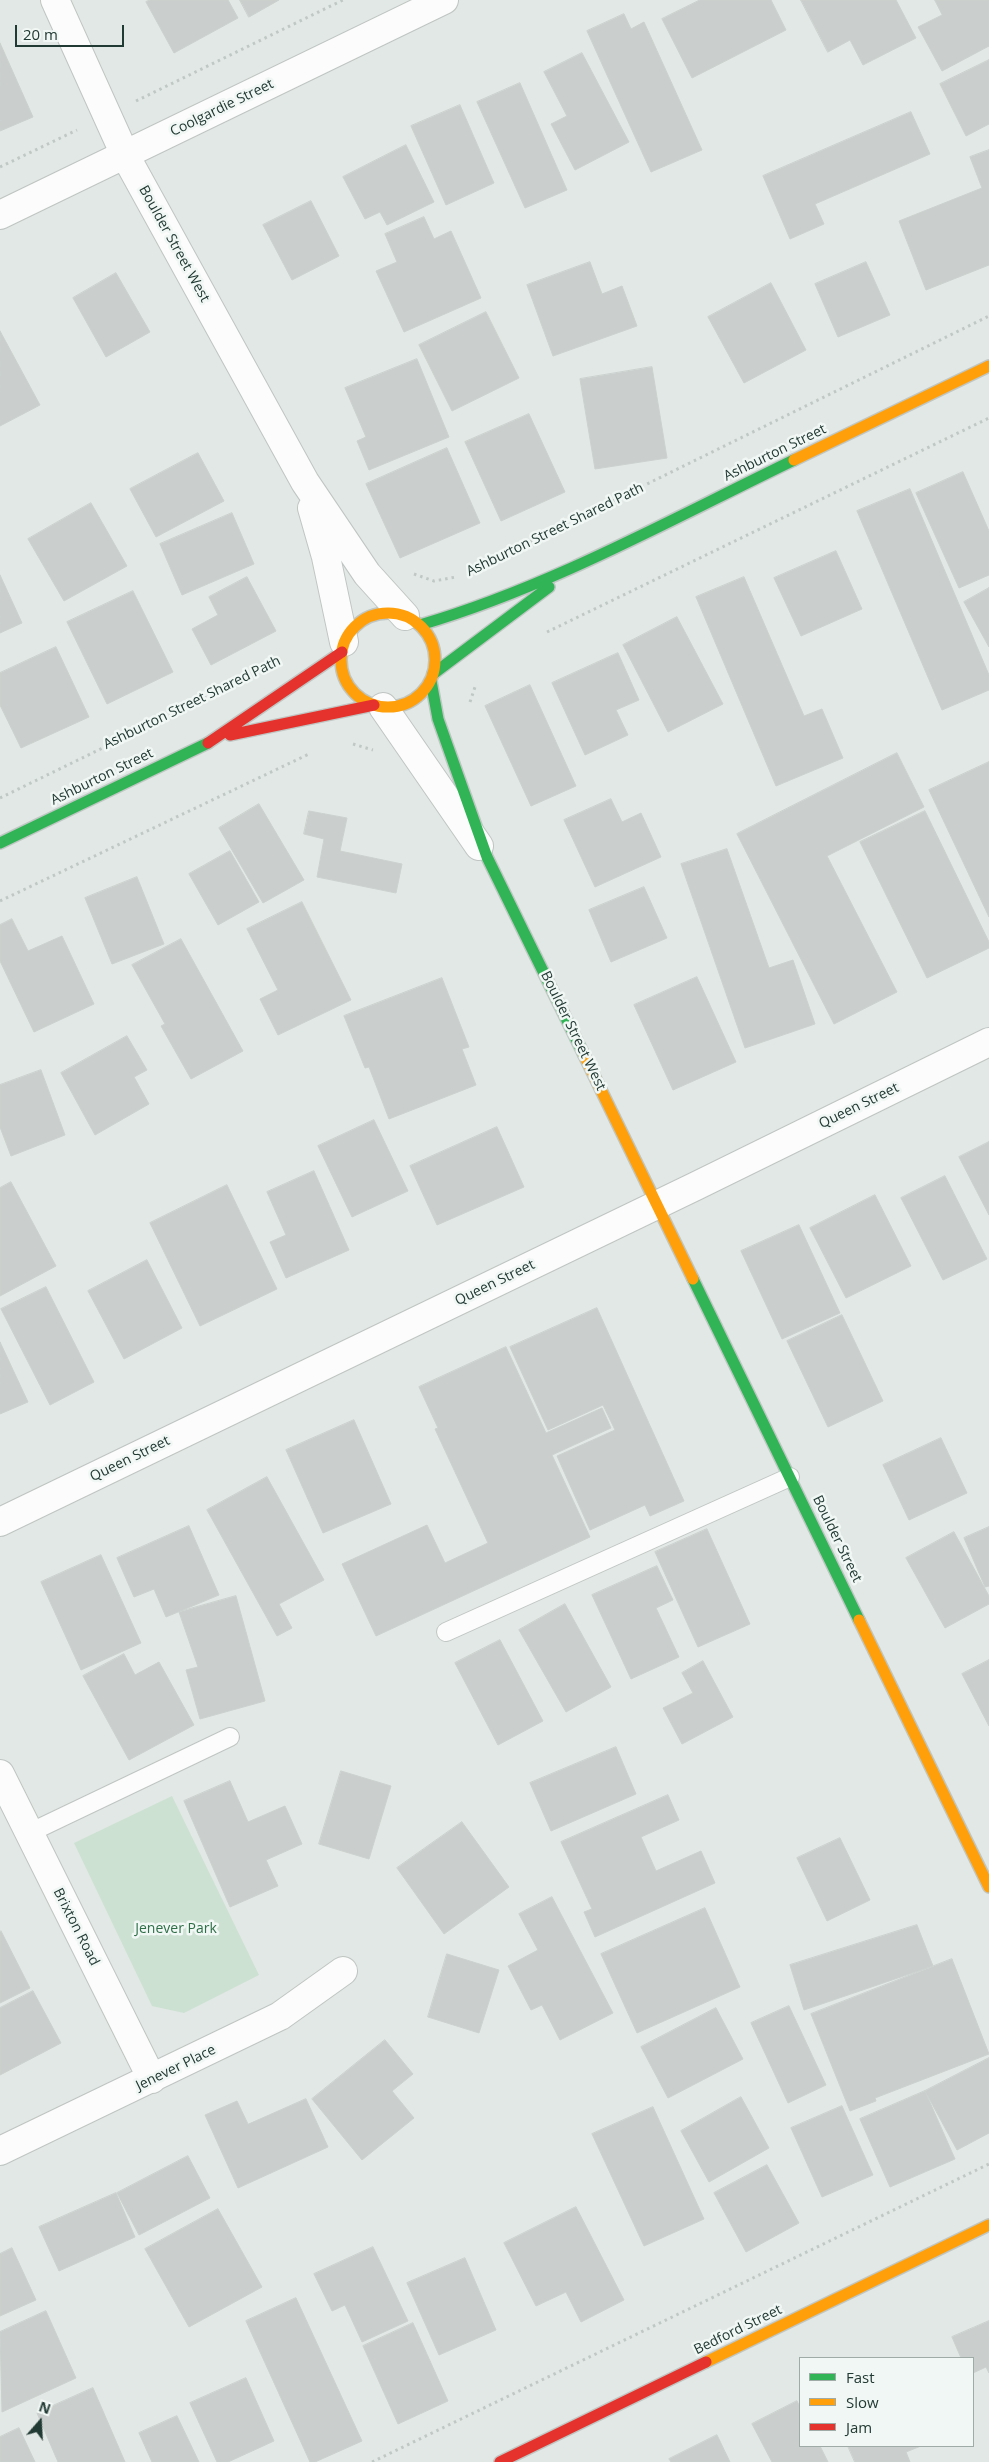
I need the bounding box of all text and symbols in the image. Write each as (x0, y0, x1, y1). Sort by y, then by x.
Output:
scale bar (18, 15, 126, 47)
text: 20 m (23, 24, 58, 44)
street label: Coolgardie Street (168, 76, 276, 140)
street label: Boulder Street West (135, 183, 213, 305)
street label: Ashburton Street (721, 421, 829, 485)
street label: Ashburton Street Shared Path (464, 480, 646, 580)
street label: Ashburton Street Shared Path (101, 653, 283, 753)
street label: Ashburton Street (48, 745, 156, 809)
street label: Boulder Street West (537, 969, 609, 1093)
street label: Queen Street (816, 1079, 902, 1133)
street label: Queen Street (452, 1256, 538, 1310)
street label: Queen Street (87, 1432, 173, 1486)
street label: Boulder Street (809, 1493, 865, 1585)
street label: Brixton Road (49, 1885, 103, 1969)
park label: Jenever Park (135, 1921, 217, 1937)
street label: Jenever Place (133, 2041, 219, 2095)
street label: Bedford Street (691, 2301, 785, 2359)
legend (799, 2357, 974, 2447)
text: Fast (846, 2367, 875, 2387)
text: Slow (846, 2392, 879, 2412)
north arrow (15, 2397, 65, 2447)
text: N (37, 2397, 54, 2418)
text: Jam (846, 2417, 872, 2437)

